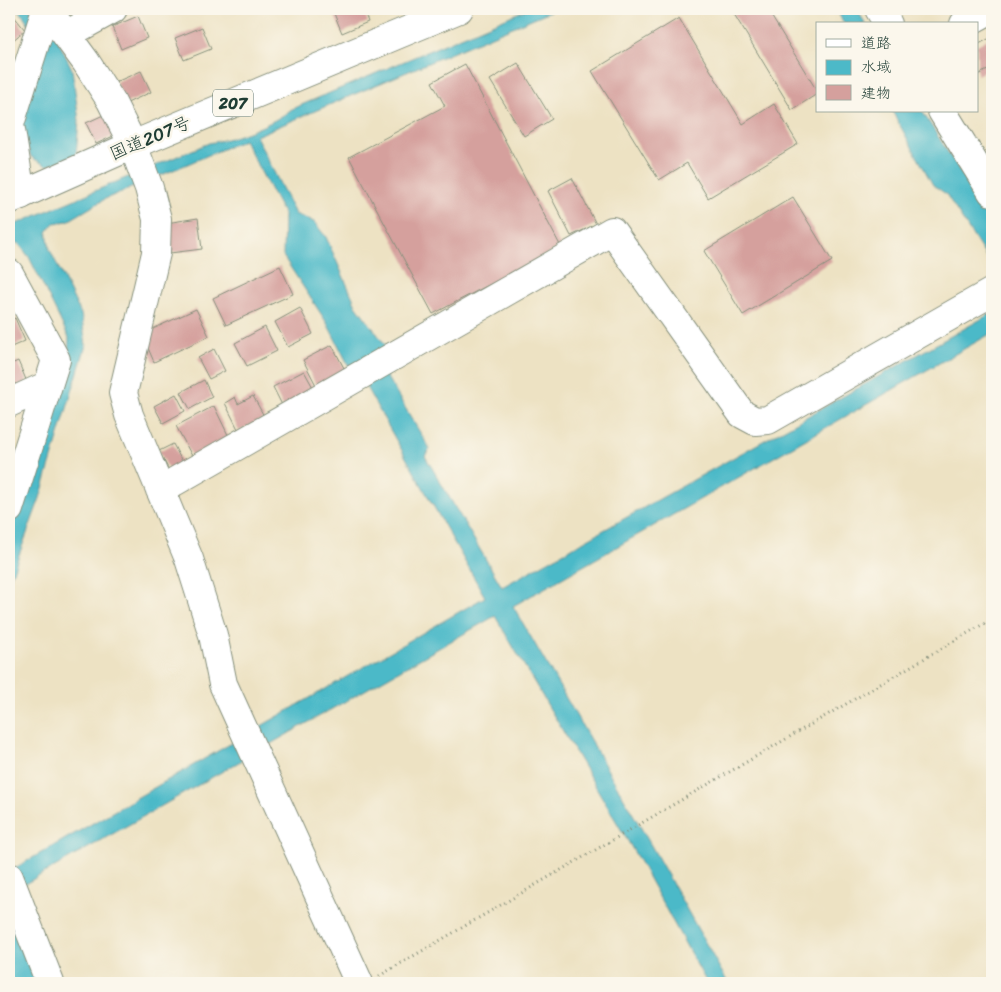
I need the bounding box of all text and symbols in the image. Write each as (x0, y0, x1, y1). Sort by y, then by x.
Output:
legend (816, 22, 978, 112)
text: 道路 (861, 30, 891, 56)
text: 水域 (861, 54, 891, 80)
text: 建物 (861, 80, 891, 106)
road number: 207 (213, 90, 253, 116)
street label: 国道207号 (104, 106, 196, 170)

